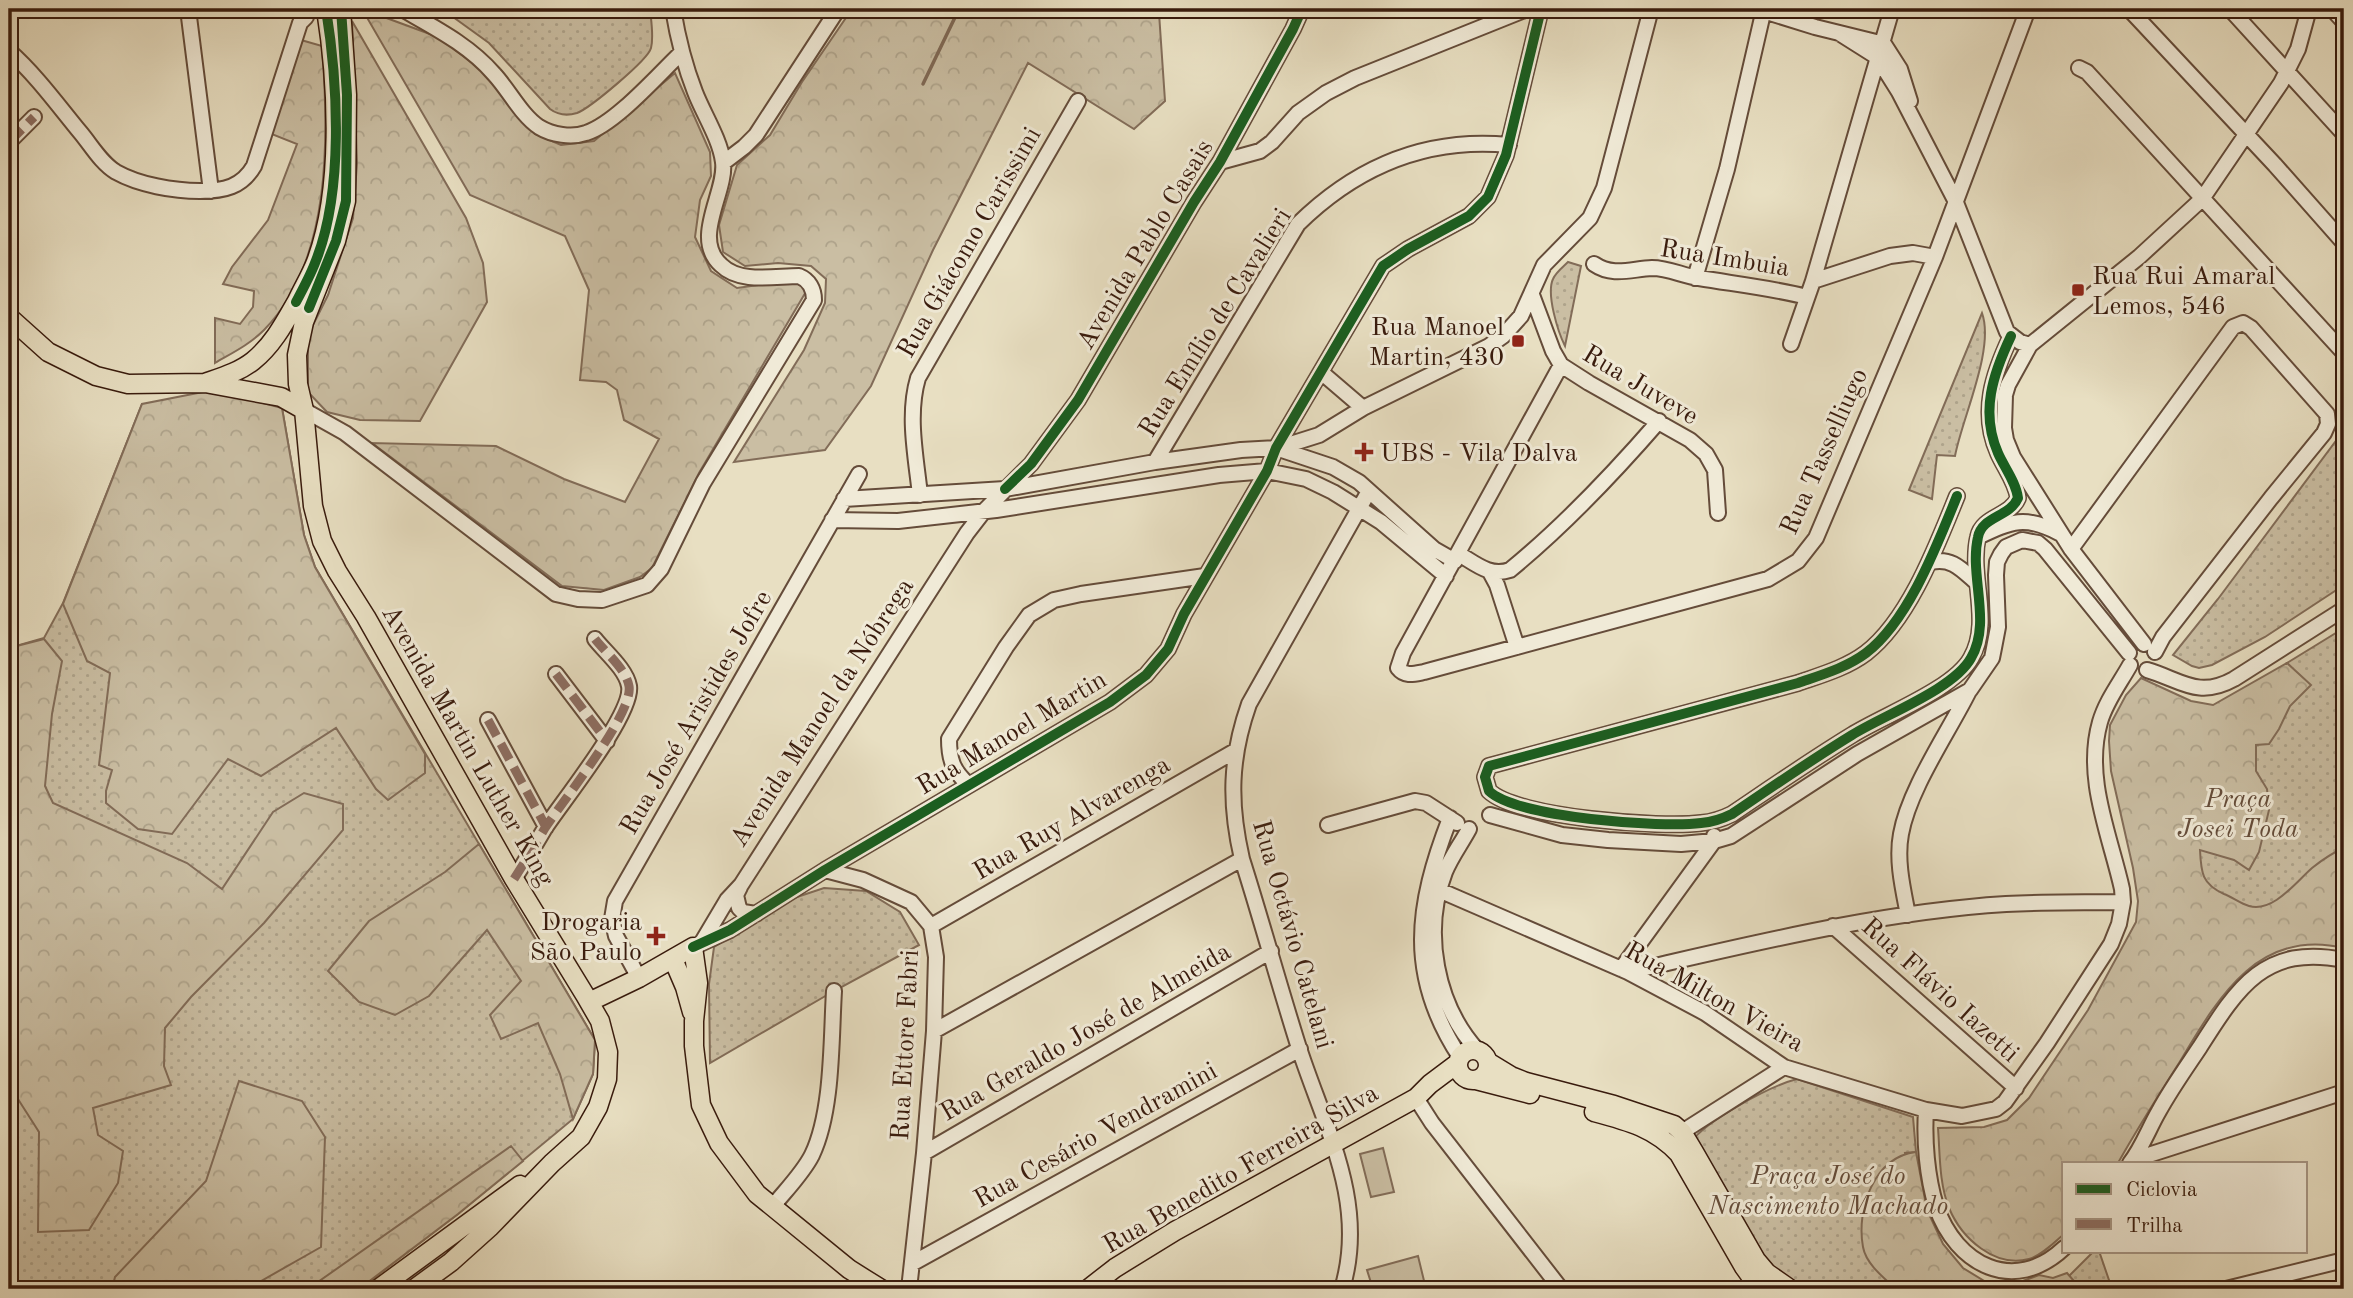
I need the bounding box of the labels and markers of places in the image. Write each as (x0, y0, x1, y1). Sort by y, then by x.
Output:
place label: Rua Rui Amaral Lemos, 546 (2092, 264, 2275, 320)
marker: Rua Rui Amaral Lemos, 546 (2070, 282, 2086, 298)
place label: Rua Manoel Martin, 430 (1369, 315, 1504, 371)
marker: Rua Manoel Martin, 430 (1510, 333, 1526, 349)
place label: UBS - Vila Dalva (1380, 441, 1578, 467)
marker: UBS - Vila Dalva (1354, 442, 1374, 462)
place label: Drogaria São Paulo (530, 910, 642, 966)
marker: Drogaria São Paulo (648, 928, 664, 944)

